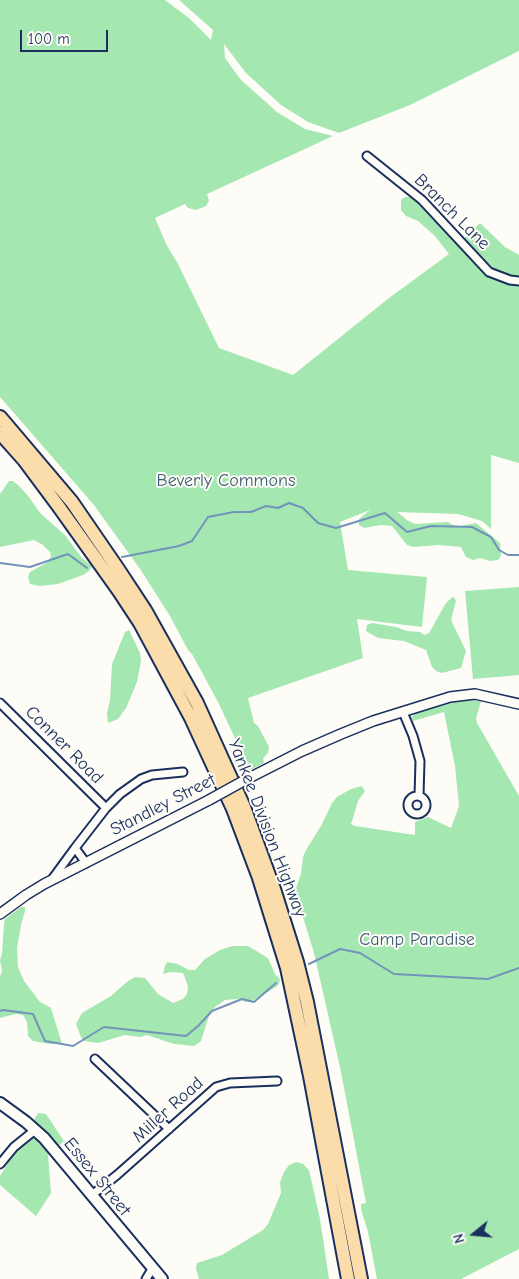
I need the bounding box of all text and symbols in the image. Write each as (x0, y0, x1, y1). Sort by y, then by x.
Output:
scale bar (22, 20, 110, 52)
text: 100 m (28, 30, 70, 48)
street label: Branch Lane (410, 170, 494, 254)
park label: Beverly Commons (157, 470, 295, 492)
street label: Conner Road (20, 701, 108, 789)
street label: Yankee Division Highway (223, 736, 311, 920)
street label: Standley Street (107, 769, 219, 841)
park label: Camp Paradise (359, 929, 475, 951)
street label: Miller Road (128, 1073, 208, 1147)
street label: Essex Street (59, 1134, 135, 1220)
north arrow (449, 1209, 499, 1259)
text: N (450, 1232, 469, 1245)

